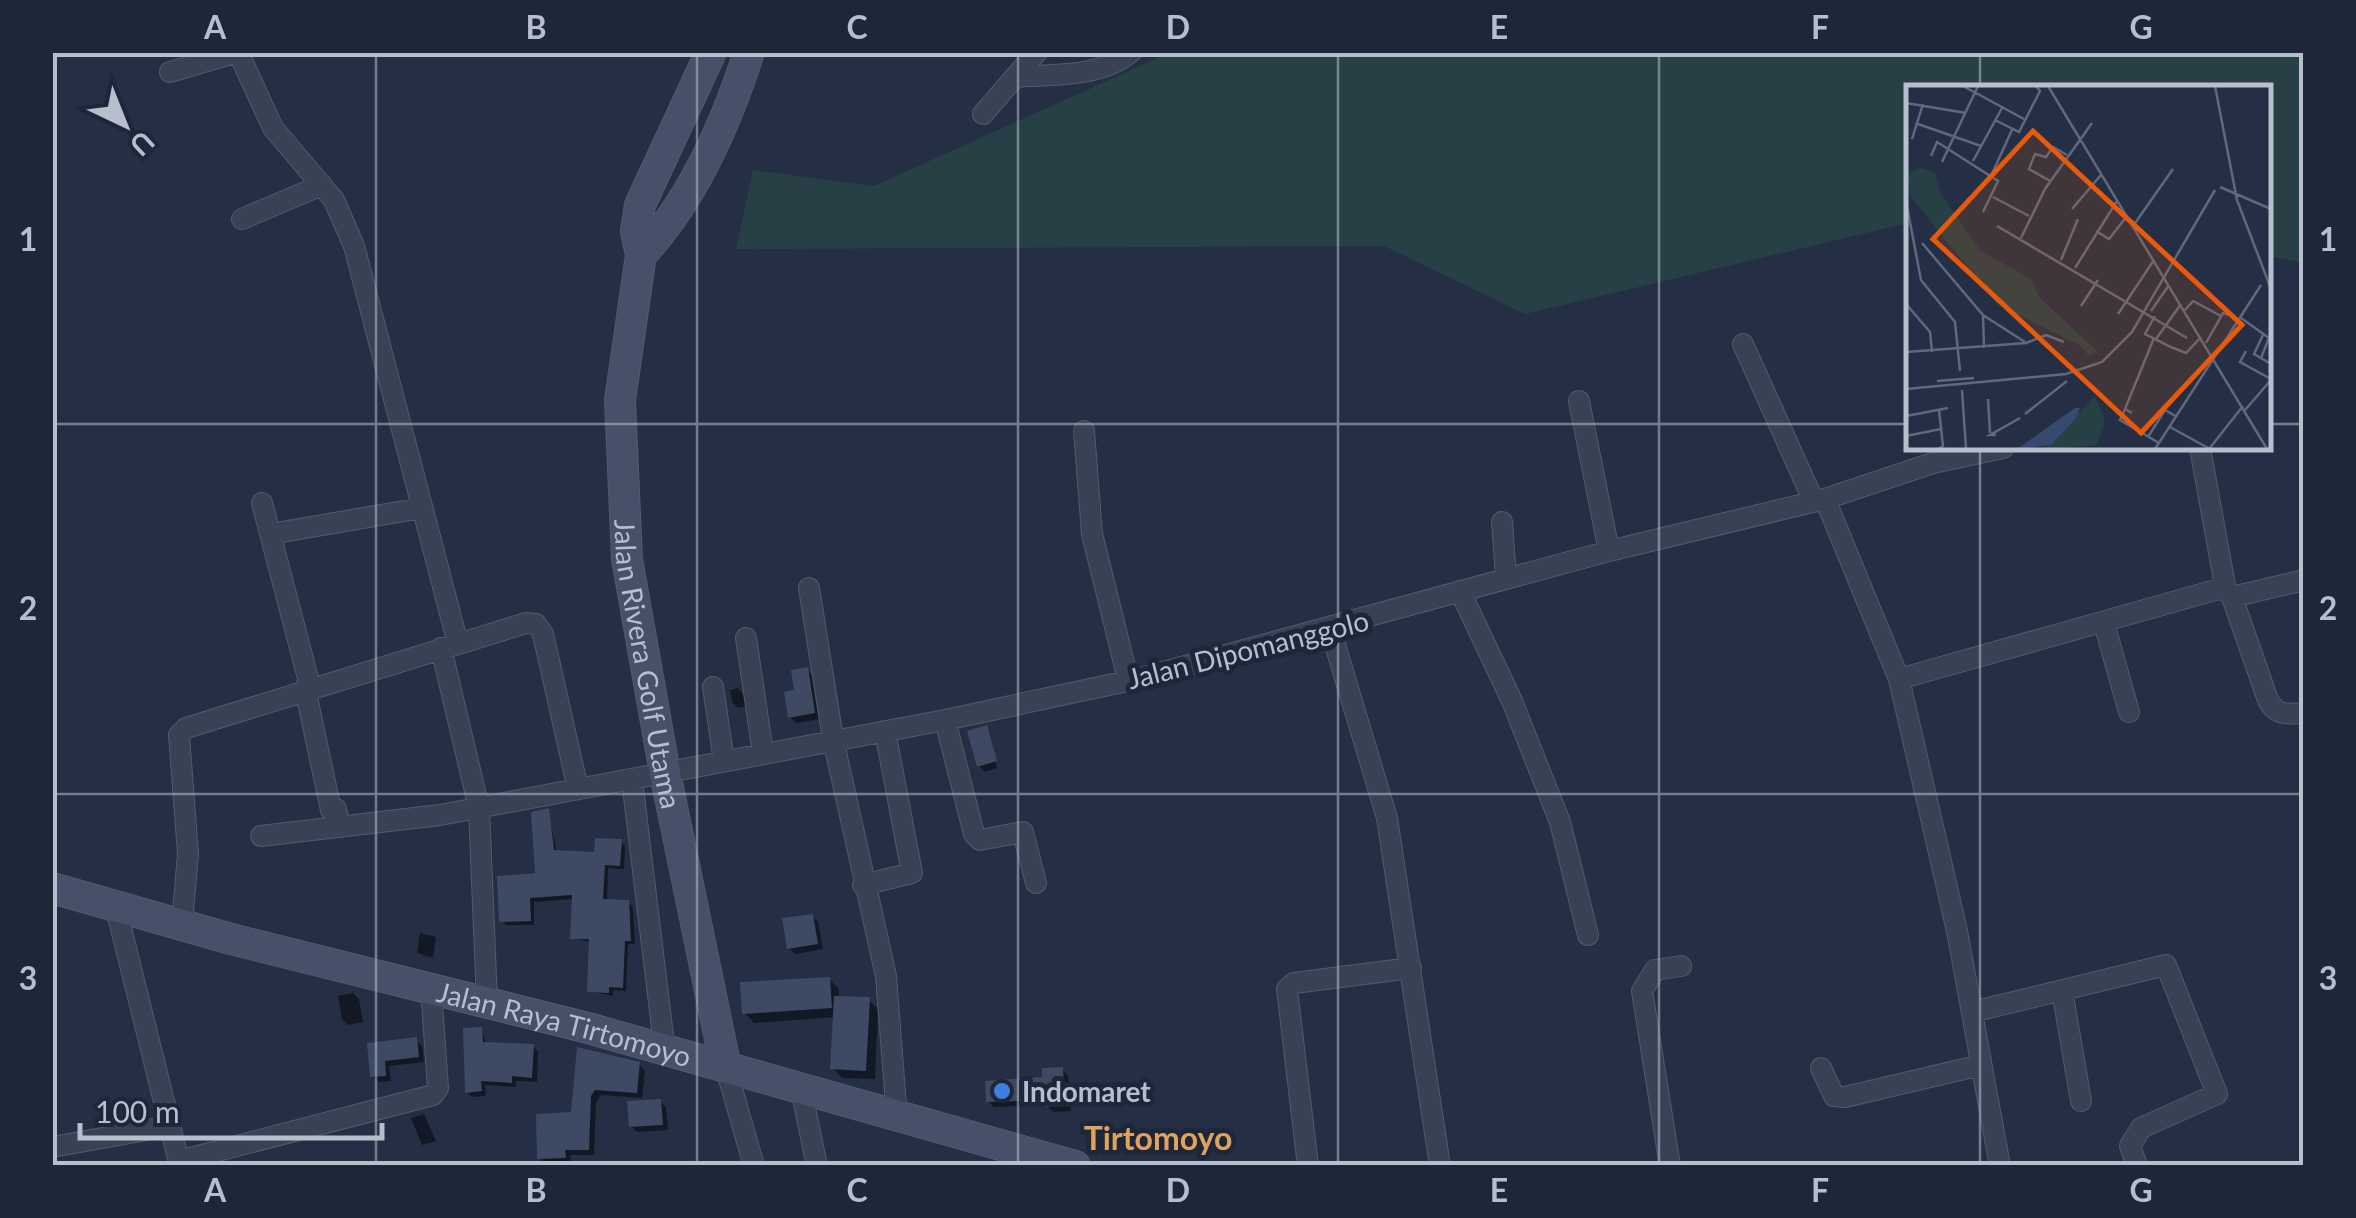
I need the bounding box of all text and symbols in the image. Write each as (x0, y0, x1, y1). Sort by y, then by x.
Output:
text: A (203, 7, 227, 46)
text: B (525, 7, 547, 46)
text: C (846, 7, 868, 46)
text: D (1166, 7, 1190, 46)
text: E (1490, 7, 1508, 46)
text: F (1811, 7, 1829, 46)
text: G (2129, 7, 2153, 46)
north arrow (75, 75, 175, 175)
inset map (1906, 85, 2271, 450)
text: U (124, 124, 162, 164)
text: 1 (19, 219, 37, 258)
text: 1 (2319, 219, 2337, 258)
street label: Jalan Rivera Golf Utama (608, 519, 689, 812)
text: 2 (19, 588, 37, 627)
text: 2 (2319, 588, 2337, 627)
street label: Jalan Dipomanggolo (1124, 603, 1372, 695)
text: 3 (19, 958, 37, 997)
text: 3 (2319, 958, 2337, 997)
street label: Jalan Raya Tirtomoyo (434, 974, 695, 1073)
place label: Indomaret (1022, 1074, 1151, 1108)
scale bar (80, 1078, 382, 1140)
marker: Indomaret (991, 1080, 1013, 1102)
text: 100 m (95, 1093, 180, 1129)
district label: Tirtomoyo (1084, 1118, 1232, 1157)
text: A (203, 1170, 227, 1209)
text: B (525, 1170, 547, 1209)
text: C (846, 1170, 868, 1209)
text: D (1166, 1170, 1190, 1209)
text: E (1490, 1170, 1508, 1209)
text: F (1811, 1170, 1829, 1209)
text: G (2129, 1170, 2153, 1209)

